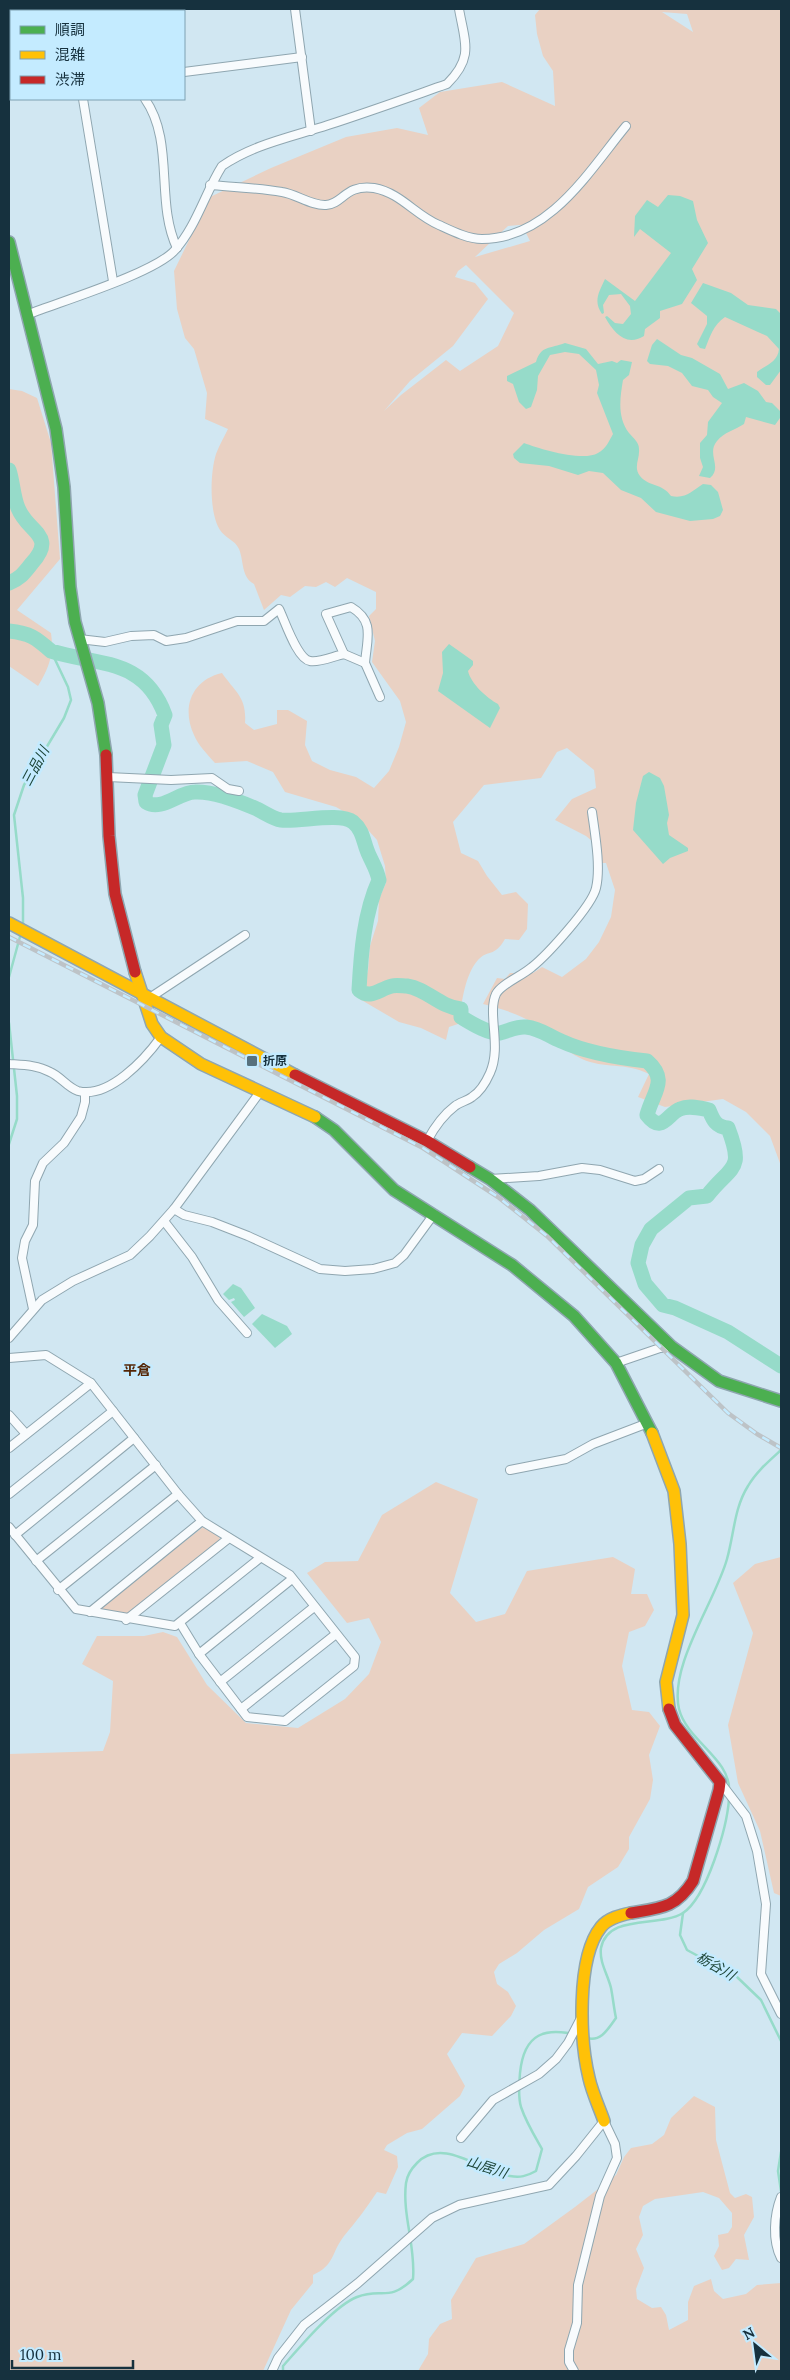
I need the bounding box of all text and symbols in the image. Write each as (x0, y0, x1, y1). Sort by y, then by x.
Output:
legend (10, 10, 185, 100)
text: 順調 (55, 20, 85, 39)
text: 混雑 (55, 45, 85, 64)
text: 渋滞 (55, 70, 85, 89)
water label: 三品川 (17, 741, 54, 789)
place label: 折原 (263, 1053, 287, 1068)
marker: 折原 (245, 1054, 259, 1068)
district label: 平倉 (123, 1361, 151, 1379)
water label: 栃谷川 (693, 1948, 740, 1985)
water label: 山居川 (464, 2152, 512, 2183)
north arrow (730, 2320, 780, 2370)
text: N (740, 2323, 758, 2344)
scale bar (12, 2338, 134, 2370)
text: 100 m (20, 2345, 61, 2364)

